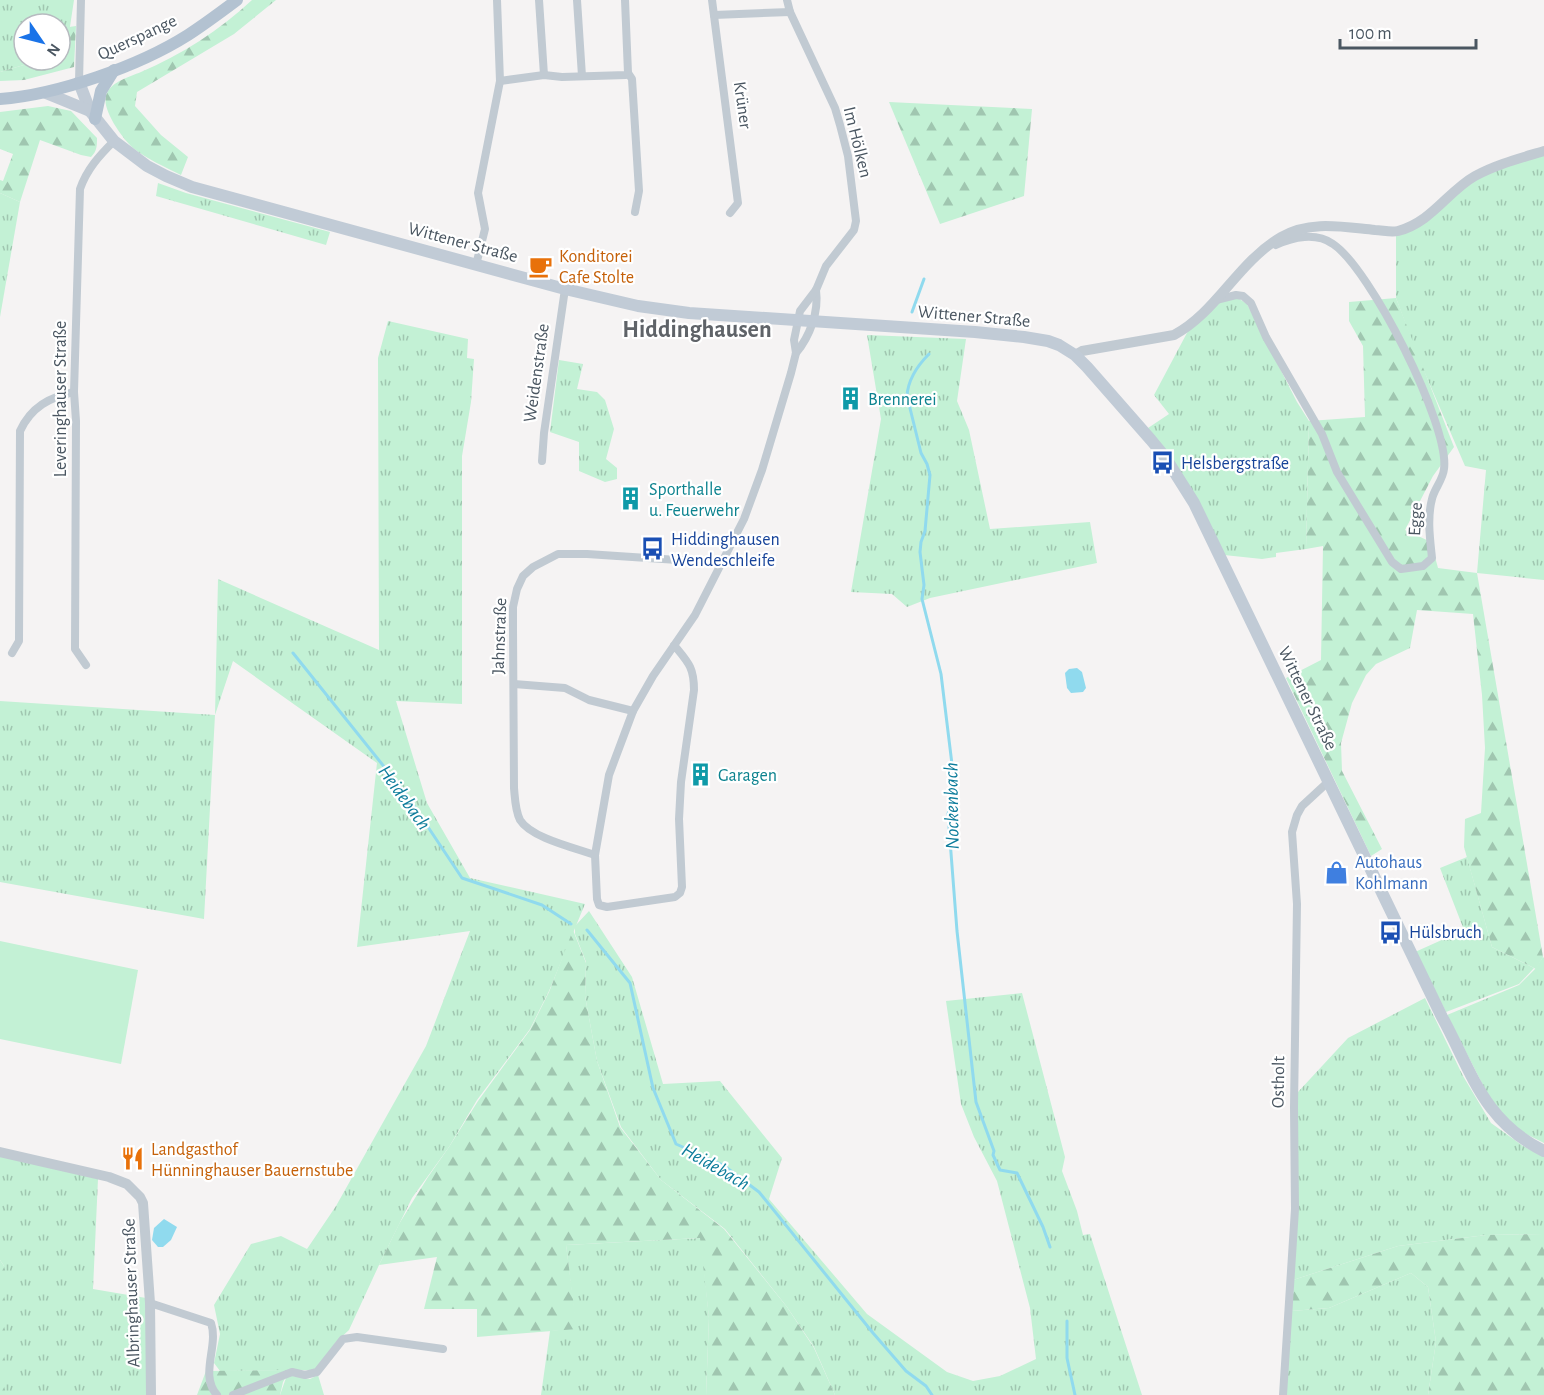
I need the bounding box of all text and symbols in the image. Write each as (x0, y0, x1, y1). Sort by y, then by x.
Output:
north arrow (12, 12, 72, 72)
street label: Querspange (95, 12, 180, 64)
scale bar (1340, 12, 1476, 50)
text: 100 m (1349, 25, 1392, 43)
text: N (44, 41, 63, 59)
street label: Krüner (730, 80, 754, 130)
street label: Im Hölken (839, 105, 875, 180)
street label: Wittener Straße (406, 220, 520, 266)
place label: Konditorei Cafe Stolte (559, 248, 634, 287)
cafe icon: Konditorei Cafe Stolte (528, 253, 554, 279)
street label: Wittener Straße (917, 303, 1031, 331)
district label: Hiddinghausen (622, 318, 772, 342)
street label: Leveringhauser Straße (52, 321, 70, 477)
street label: Weidenstraße (521, 323, 553, 424)
building icon: Brennerei (837, 386, 863, 412)
place label: Brennerei (868, 391, 937, 409)
bus stop icon: Helsbergstraße (1150, 450, 1176, 476)
place label: Helsbergstraße (1181, 455, 1289, 473)
place label: Sporthalle u. Feuerwehr (649, 481, 740, 520)
building icon: Sporthalle u. Feuerwehr (618, 486, 644, 512)
street label: Egge (1406, 502, 1426, 536)
place label: Hiddinghausen Wendeschleife (671, 531, 780, 570)
bus stop icon: Hiddinghausen Wendeschleife (640, 536, 666, 562)
street label: Jahnstraße (490, 597, 510, 675)
street label: Wittener Straße (1274, 644, 1340, 753)
water label: Heidebach (374, 761, 434, 834)
building icon: Garagen (687, 762, 713, 788)
water label: Nockenbach (941, 762, 963, 850)
place label: Garagen (718, 767, 777, 785)
place label: Autohaus Kohlmann (1355, 854, 1428, 893)
shop icon: Autohaus Kohlmann (1324, 859, 1350, 885)
bus stop icon: Hülsbruch (1378, 919, 1404, 945)
place label: Hülsbruch (1409, 924, 1482, 942)
street label: Ostholt (1270, 1055, 1288, 1108)
water label: Heidebach (678, 1140, 753, 1194)
place label: Landgasthof Hünninghauser Bauernstube (151, 1141, 353, 1180)
restaurant icon: Landgasthof Hünninghauser Bauernstube (120, 1146, 146, 1172)
street label: Albringhauser Straße (120, 1218, 144, 1368)

